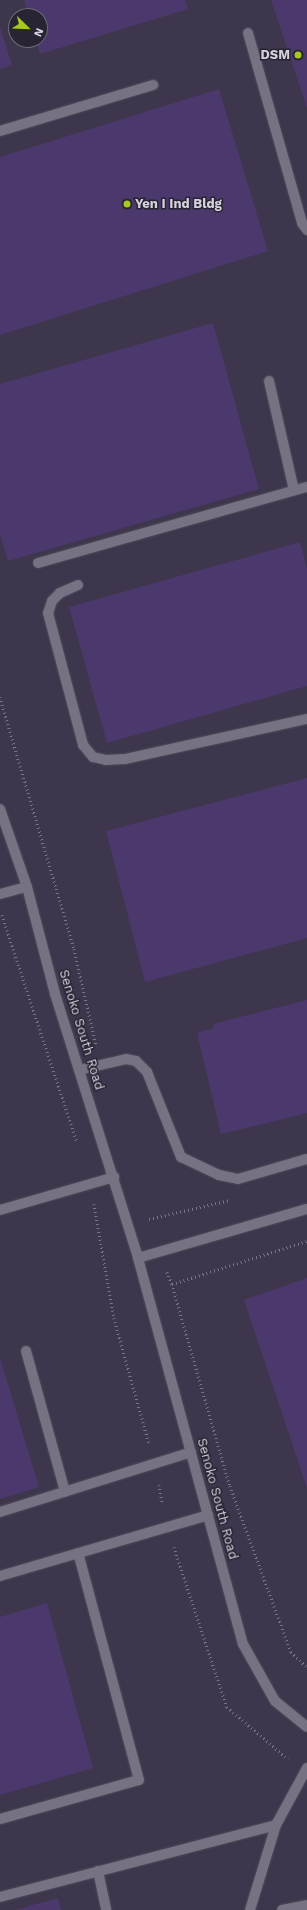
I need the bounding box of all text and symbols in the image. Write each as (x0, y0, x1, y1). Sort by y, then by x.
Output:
north arrow (8, 8, 48, 48)
text: N (31, 26, 46, 39)
place label: DSM (261, 47, 290, 63)
marker: DSM (293, 50, 303, 60)
place label: Yen I Ind Bldg (135, 196, 222, 212)
marker: Yen I Ind Bldg (122, 199, 132, 209)
street label: Senoko South Road (55, 968, 107, 1092)
street label: Senoko South Road (193, 1437, 241, 1561)

